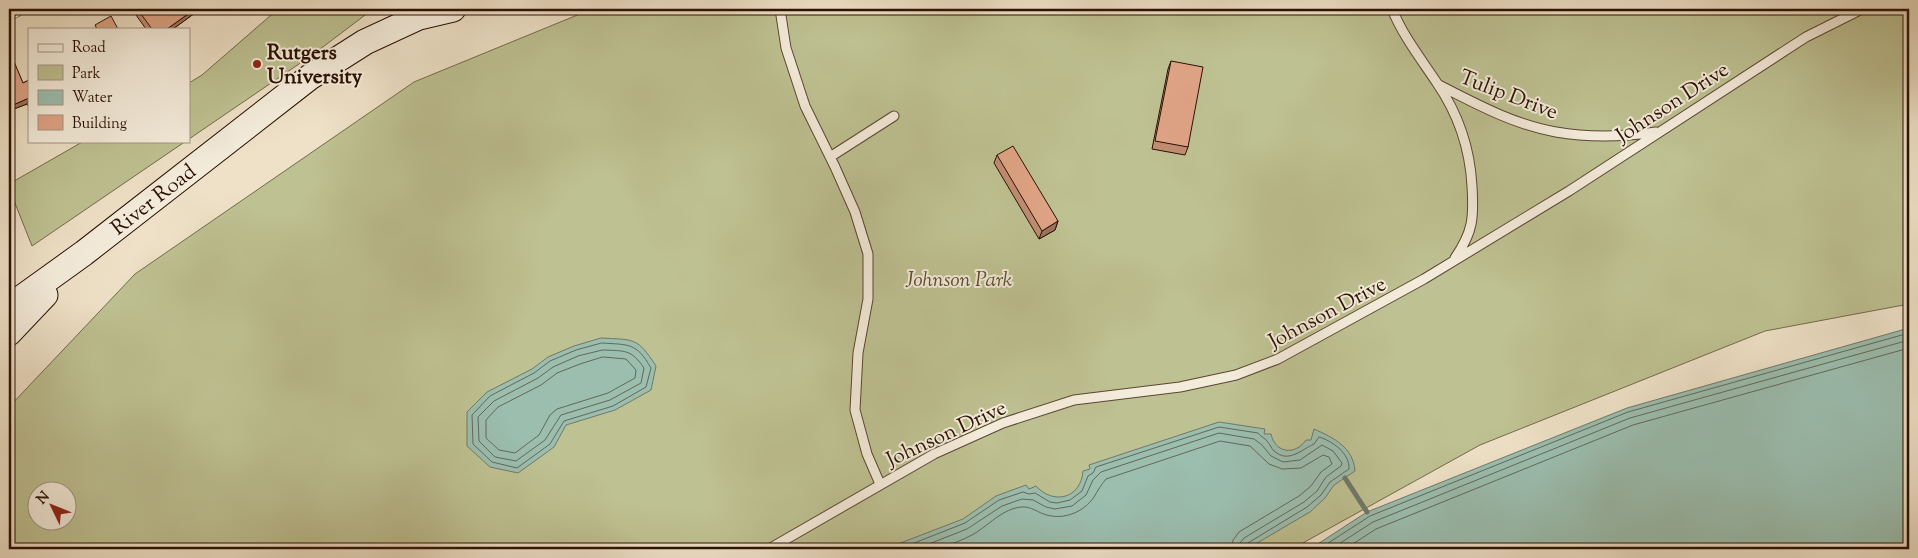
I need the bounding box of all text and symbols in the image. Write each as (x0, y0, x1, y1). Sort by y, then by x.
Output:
legend (28, 28, 190, 142)
text: Road (72, 38, 106, 59)
place label: Rutgers University (267, 39, 363, 93)
street label: Johnson Drive (1610, 56, 1736, 152)
marker: Rutgers University (251, 58, 263, 70)
street label: Tulip Drive (1455, 63, 1562, 128)
text: Park (72, 64, 101, 85)
text: Water (72, 88, 113, 109)
text: Building (72, 114, 127, 135)
street label: River Road (105, 158, 203, 244)
park label: Johnson Park (905, 266, 1013, 296)
street label: Johnson Drive (1263, 270, 1392, 358)
street label: Johnson Drive (881, 394, 1012, 476)
north arrow (28, 480, 78, 530)
text: N (33, 488, 55, 509)

